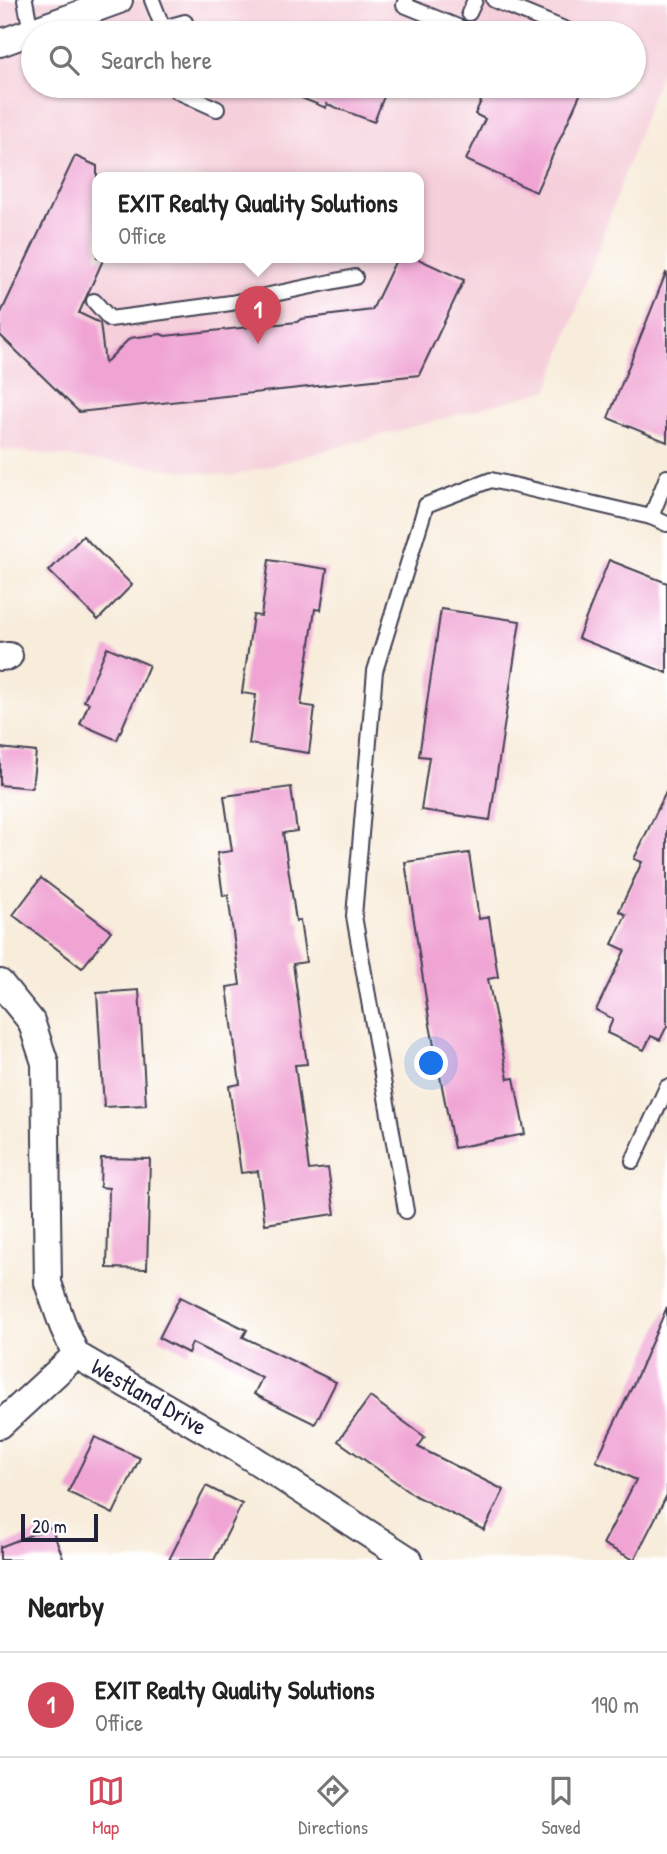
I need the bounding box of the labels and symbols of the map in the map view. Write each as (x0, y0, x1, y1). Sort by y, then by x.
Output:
pin: 1 (235, 286, 281, 344)
your location (414, 1046, 448, 1080)
street label: Westland Drive (86, 1350, 214, 1442)
scale bar (21, 1511, 98, 1543)

